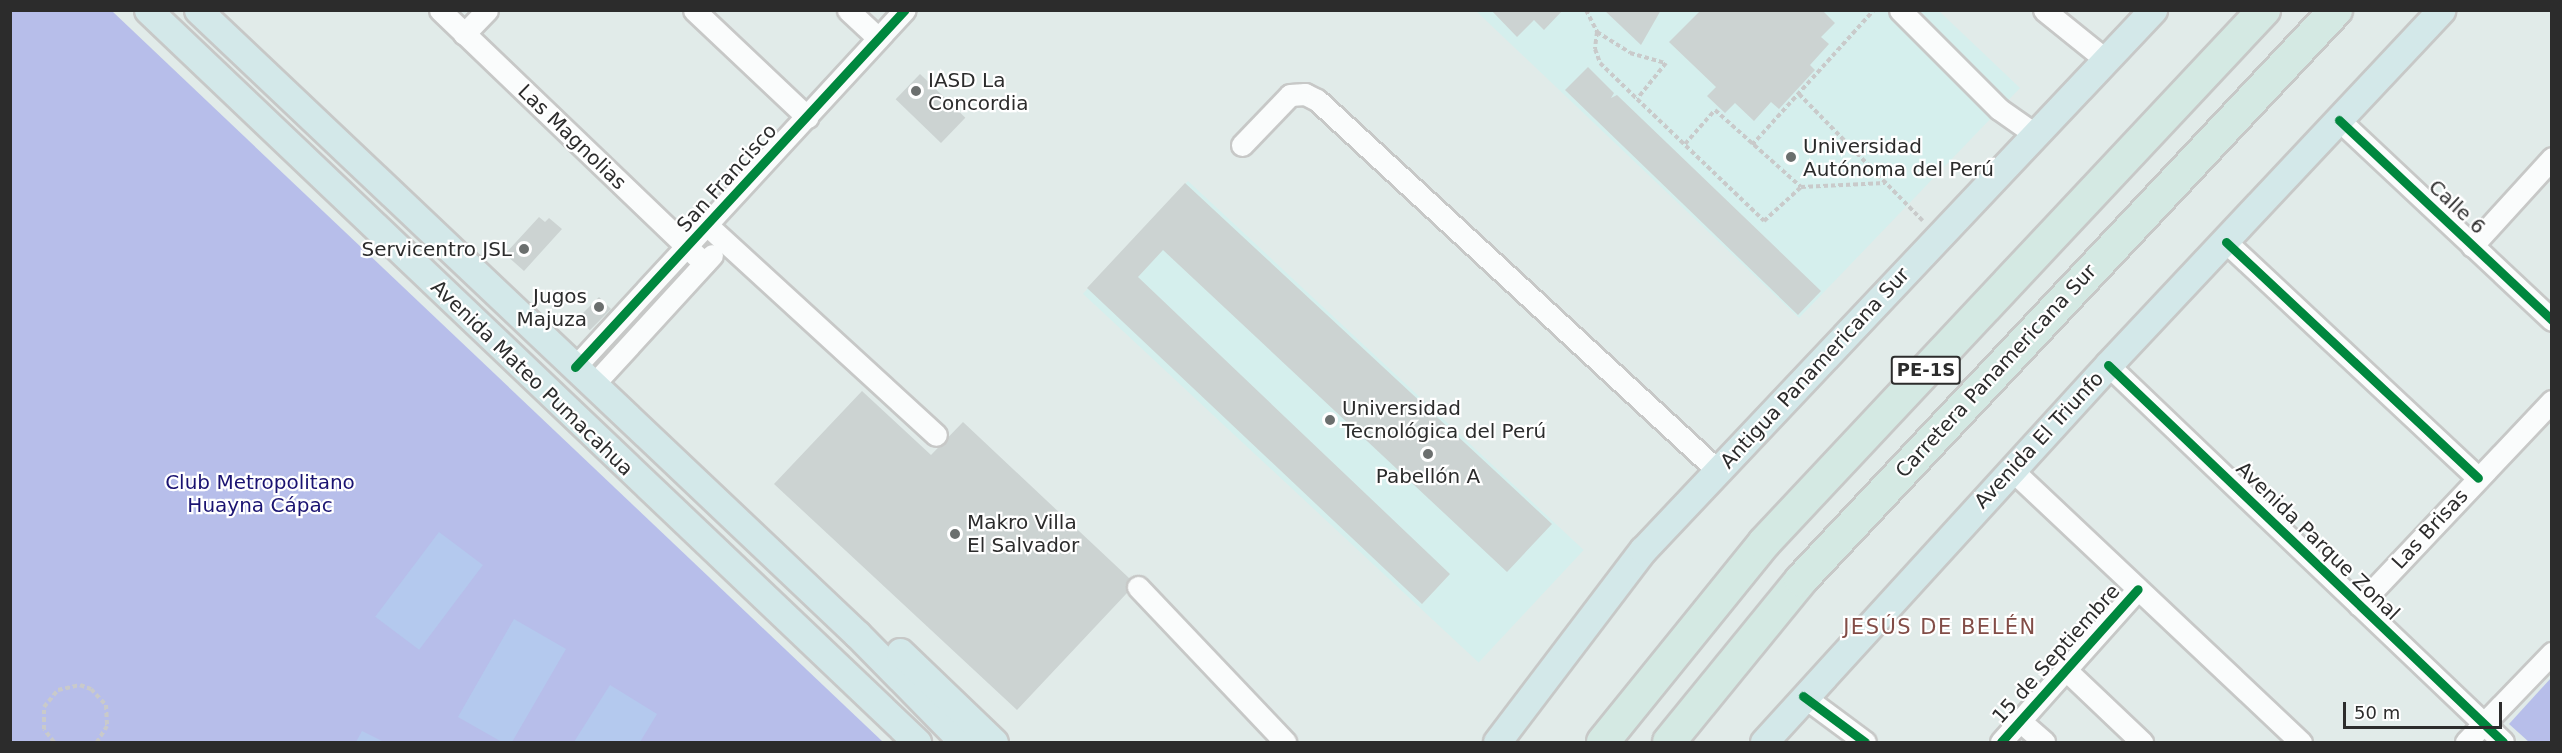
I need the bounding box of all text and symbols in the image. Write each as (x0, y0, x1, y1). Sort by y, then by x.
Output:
place label: IASD La Concordia (928, 68, 1028, 115)
street label: Las Magnolias (513, 79, 631, 195)
marker: IASD La Concordia (909, 84, 923, 98)
street label: San Francisco (672, 119, 782, 237)
place label: Universidad Autónoma del Perú (1803, 134, 1994, 181)
marker: Universidad Autónoma del Perú (1784, 150, 1798, 164)
street label: Calle 6 (2424, 175, 2490, 239)
place label: Servicentro JSL (361, 237, 512, 261)
marker: Servicentro JSL (517, 242, 531, 256)
street label: Carretera Panamericana Sur (1891, 259, 2101, 483)
street label: Antigua Panamericana Sur (1716, 263, 1914, 473)
street label: Avenida Mateo Pumacahua (426, 275, 638, 481)
place label: Jugos Majuza (517, 284, 587, 331)
marker: Jugos Majuza (592, 300, 606, 314)
road number: PE-1S (1890, 355, 1962, 385)
street label: Avenida El Triunfo (1969, 367, 2109, 513)
place label: Universidad Tecnológica del Perú (1342, 396, 1546, 443)
marker: Universidad Tecnológica del Perú (1323, 413, 1337, 427)
marker: Pabellón A (1421, 447, 1435, 461)
street label: Avenida Parque Zonal (2231, 457, 2405, 625)
place label: Pabellón A (1376, 464, 1480, 488)
park label: Club Metropolitano Huayna Cápac (165, 470, 355, 517)
street label: Las Brisas (2387, 484, 2473, 574)
place label: Makro Villa El Salvador (967, 510, 1079, 557)
marker: Makro Villa El Salvador (948, 527, 962, 541)
street label: 15 de Septiembre (1987, 580, 2125, 728)
district label: JESÚS DE BELÉN (1843, 614, 2037, 640)
scale bar (2346, 690, 2505, 728)
text: 50 m (2354, 702, 2400, 723)

